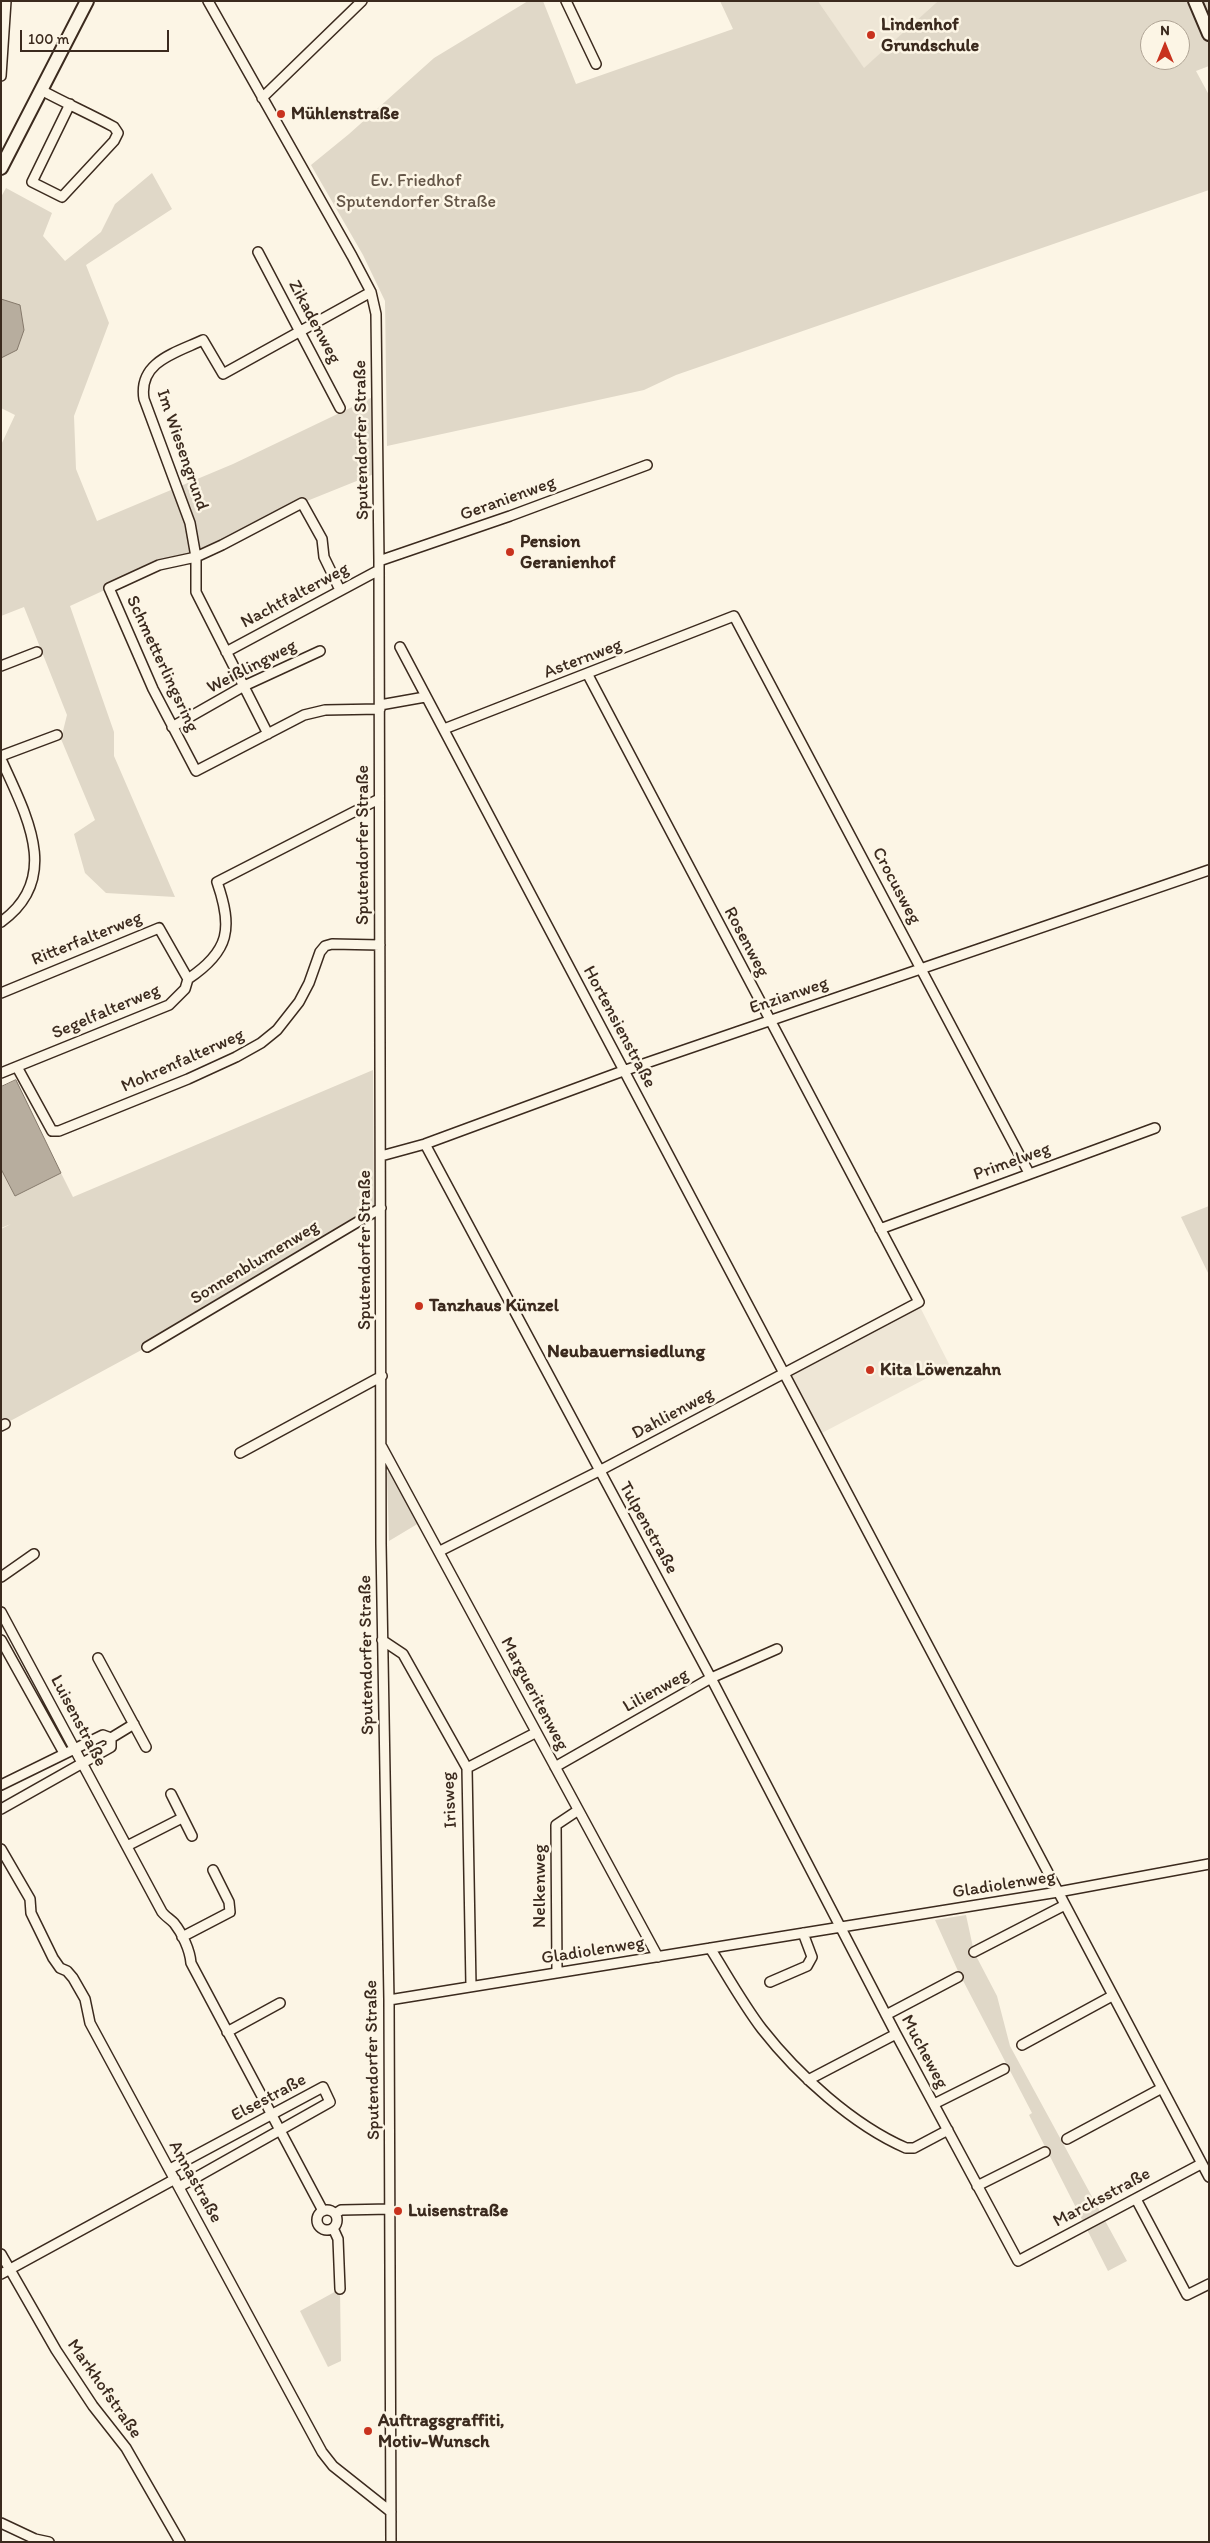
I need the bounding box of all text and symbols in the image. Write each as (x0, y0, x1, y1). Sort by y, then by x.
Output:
place label: Lindenhof Grundschule (881, 14, 979, 56)
scale bar (22, 20, 171, 52)
north arrow (1140, 20, 1190, 70)
text: N (1160, 22, 1170, 39)
marker: Lindenhof Grundschule (865, 29, 877, 41)
text: 100 m (28, 30, 69, 48)
place label: Mühlenstraße (291, 103, 399, 125)
marker: Mühlenstraße (275, 108, 287, 120)
park label: Ev. Friedhof Sputendorfer Straße (336, 170, 496, 212)
street label: Zikadenweg (283, 277, 345, 367)
street label: Sputendorfer Straße (350, 360, 374, 520)
street label: Im Wiesengrund (151, 387, 213, 513)
street label: Geranienweg (457, 472, 559, 526)
place label: Pension Geranienhof (520, 531, 616, 574)
marker: Pension Geranienhof (504, 546, 516, 558)
street label: Nachtfalterweg (237, 558, 353, 634)
street label: Schmetterlingsring (121, 592, 203, 736)
street label: Asternweg (541, 634, 625, 684)
street label: Weißlingweg (204, 635, 300, 699)
street label: Sputendorfer Straße (352, 765, 374, 925)
street label: Crocusweg (867, 844, 925, 928)
street label: Rosenweg (719, 903, 773, 981)
street label: Ritterfalterweg (29, 907, 145, 971)
street label: Hortensienstraße (578, 962, 660, 1092)
street label: Enzianweg (747, 972, 831, 1020)
street label: Segelfalterweg (49, 980, 163, 1044)
street label: Mohrenfalterweg (118, 1024, 248, 1098)
street label: Primelweg (971, 1138, 1053, 1186)
street label: Sputendorfer Straße (354, 1170, 376, 1330)
street label: Sonnenblumenweg (187, 1216, 323, 1310)
place label: Tanzhaus Künzel (429, 1295, 559, 1317)
marker: Tanzhaus Künzel (413, 1300, 425, 1312)
district label: Neubauernsiedlung (547, 1341, 705, 1363)
place label: Kita Löwenzahn (880, 1359, 1001, 1381)
marker: Kita Löwenzahn (864, 1364, 876, 1376)
street label: Dahlienweg (628, 1383, 718, 1445)
street label: Tulpenstraße (614, 1478, 682, 1578)
street label: Sputendorfer Straße (355, 1575, 379, 1735)
street label: Margueritenweg (495, 1634, 573, 1754)
street label: Lilienweg (619, 1664, 693, 1718)
street label: Luisenstraße (45, 1672, 111, 1770)
street label: Irisweg (438, 1771, 462, 1829)
street label: Nelkenweg (529, 1844, 551, 1928)
street label: Gladiolenweg (951, 1866, 1057, 1904)
street label: Gladiolenweg (540, 1932, 646, 1970)
street label: Sputendorfer Straße (361, 1980, 385, 2140)
street label: Mucheweg (896, 2011, 952, 2093)
street label: Elsestraße (228, 2069, 310, 2127)
street label: Annastraße (164, 2137, 226, 2227)
street label: Marcksstraße (1050, 2163, 1154, 2233)
place label: Luisenstraße (408, 2200, 508, 2222)
marker: Luisenstraße (392, 2205, 404, 2217)
street label: Markhofstraße (62, 2335, 146, 2443)
place label: Auftragsgraffiti, Motiv-Wunsch (378, 2410, 505, 2452)
marker: Auftragsgraffiti, Motiv-Wunsch (362, 2425, 374, 2437)

